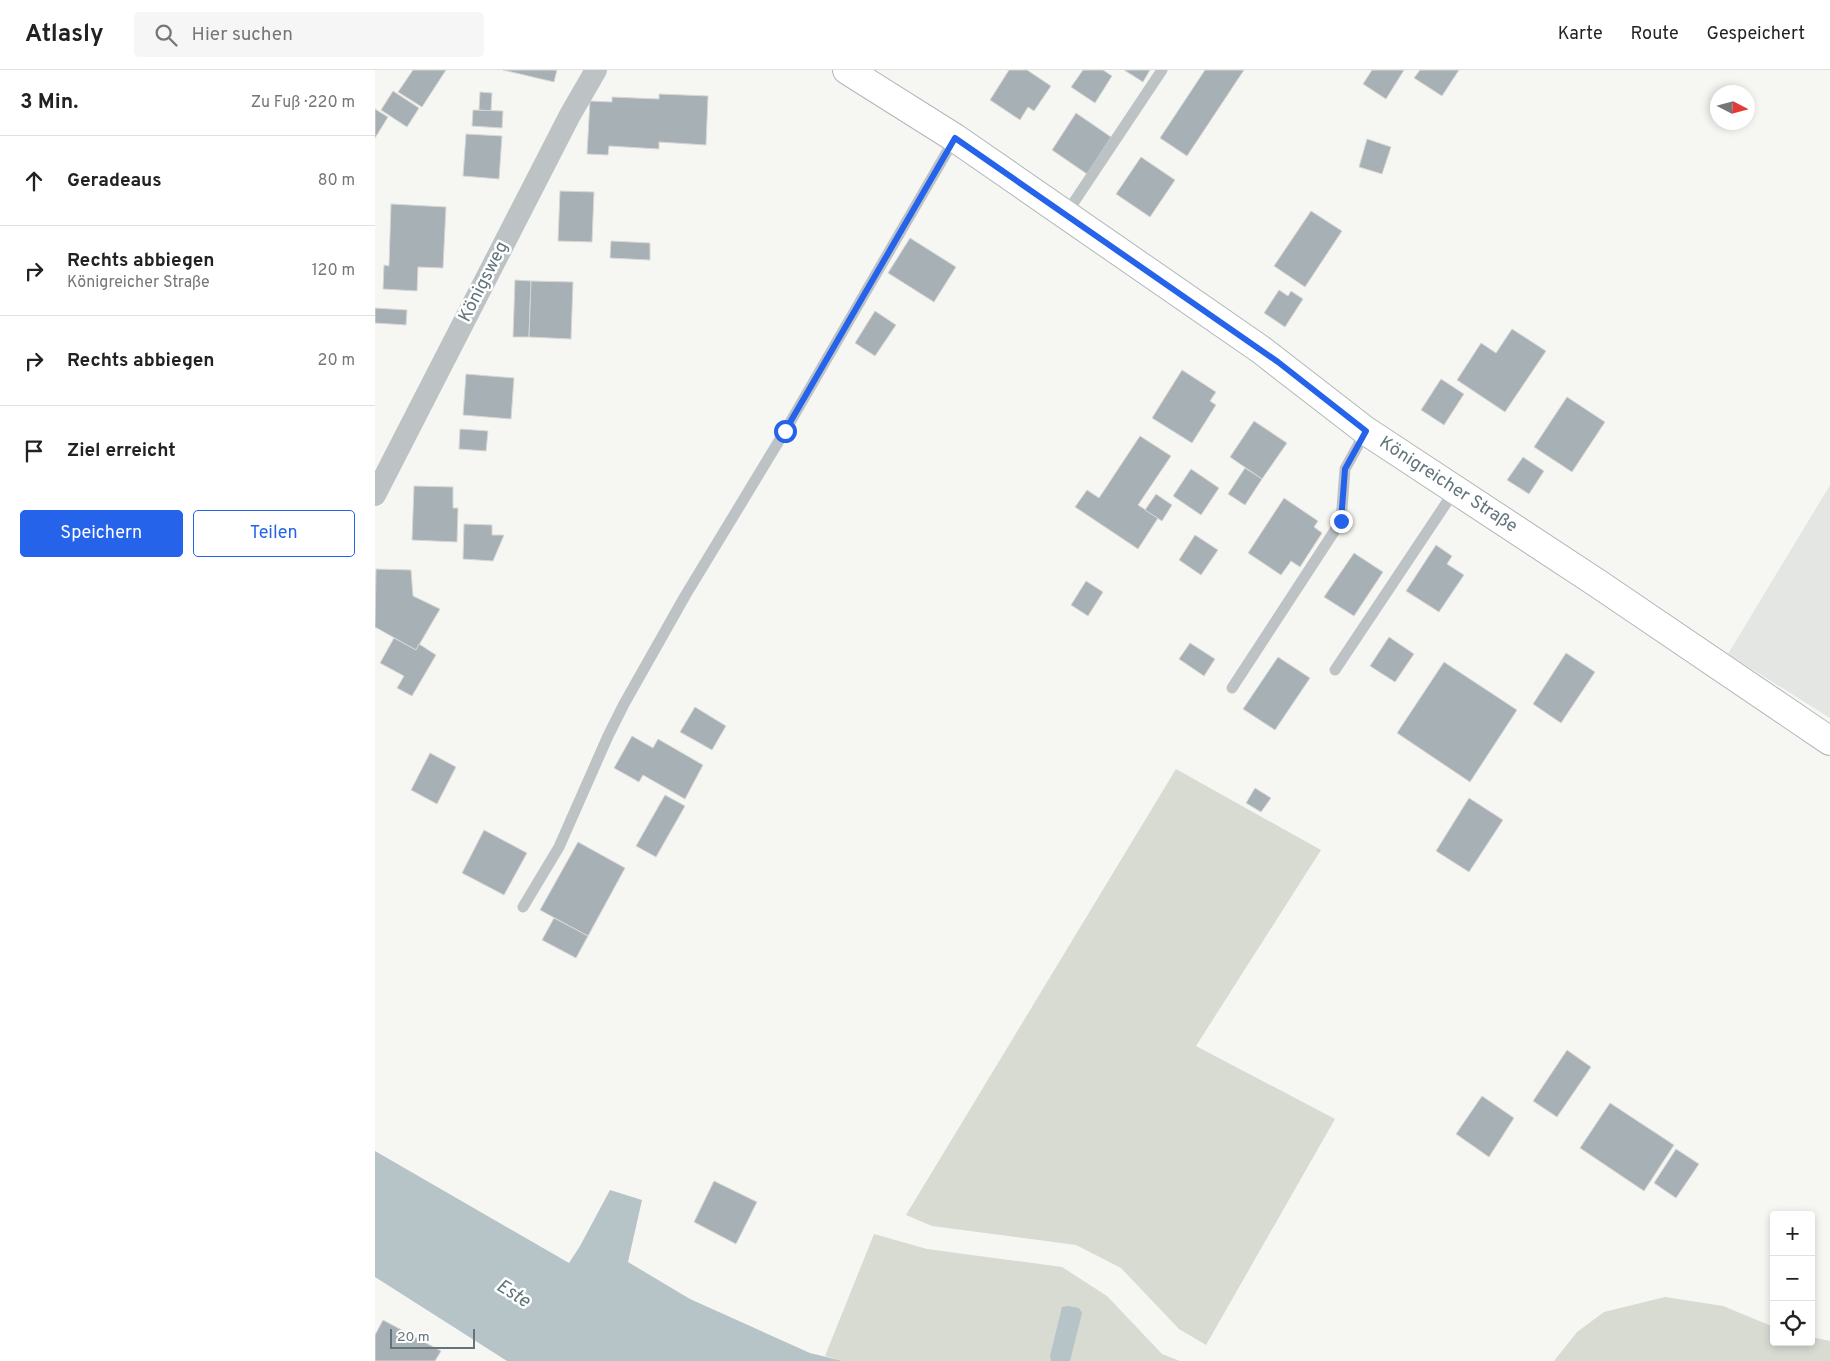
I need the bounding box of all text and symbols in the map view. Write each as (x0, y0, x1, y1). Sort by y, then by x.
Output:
search box (134, 12, 484, 57)
text: Atlasly (25, 20, 104, 50)
icon: search (152, 21, 180, 49)
text: Hier suchen (192, 23, 293, 47)
text: Karte (1558, 23, 1603, 46)
text: Route (1631, 23, 1679, 46)
text: Gespeichert (1707, 23, 1805, 46)
north arrow (1710, 85, 1755, 130)
text: 3 Min. (20, 89, 78, 116)
text: Zu Fuß · 220 m (251, 93, 355, 113)
icon: ahead (20, 167, 48, 195)
text: Geradeaus (67, 169, 162, 193)
text: 80 m (318, 171, 355, 191)
street label: Königsweg (454, 238, 514, 326)
text: Rechts abbiegen (67, 249, 215, 273)
icon: right (20, 257, 48, 285)
text: 120 m (312, 261, 355, 281)
text: Königreicher Straße (67, 273, 210, 293)
icon: right (20, 347, 48, 375)
text: Rechts abbiegen (67, 349, 215, 373)
text: 20 m (318, 351, 355, 371)
route start (774, 420, 797, 443)
street label: Königreicher Straße (1375, 432, 1521, 538)
icon: arrive (20, 437, 48, 465)
text: Ziel erreicht (67, 439, 176, 463)
button: Speichern (20, 510, 183, 557)
button: Teilen (193, 510, 355, 557)
route end (1330, 510, 1353, 533)
map controls (1770, 1211, 1815, 1346)
button: + (1770, 1211, 1815, 1256)
button: − (1770, 1256, 1815, 1301)
water label: Este (492, 1274, 535, 1314)
button: locate (1770, 1301, 1815, 1346)
scale bar (390, 1326, 475, 1349)
text: 20 m (397, 1329, 430, 1346)

